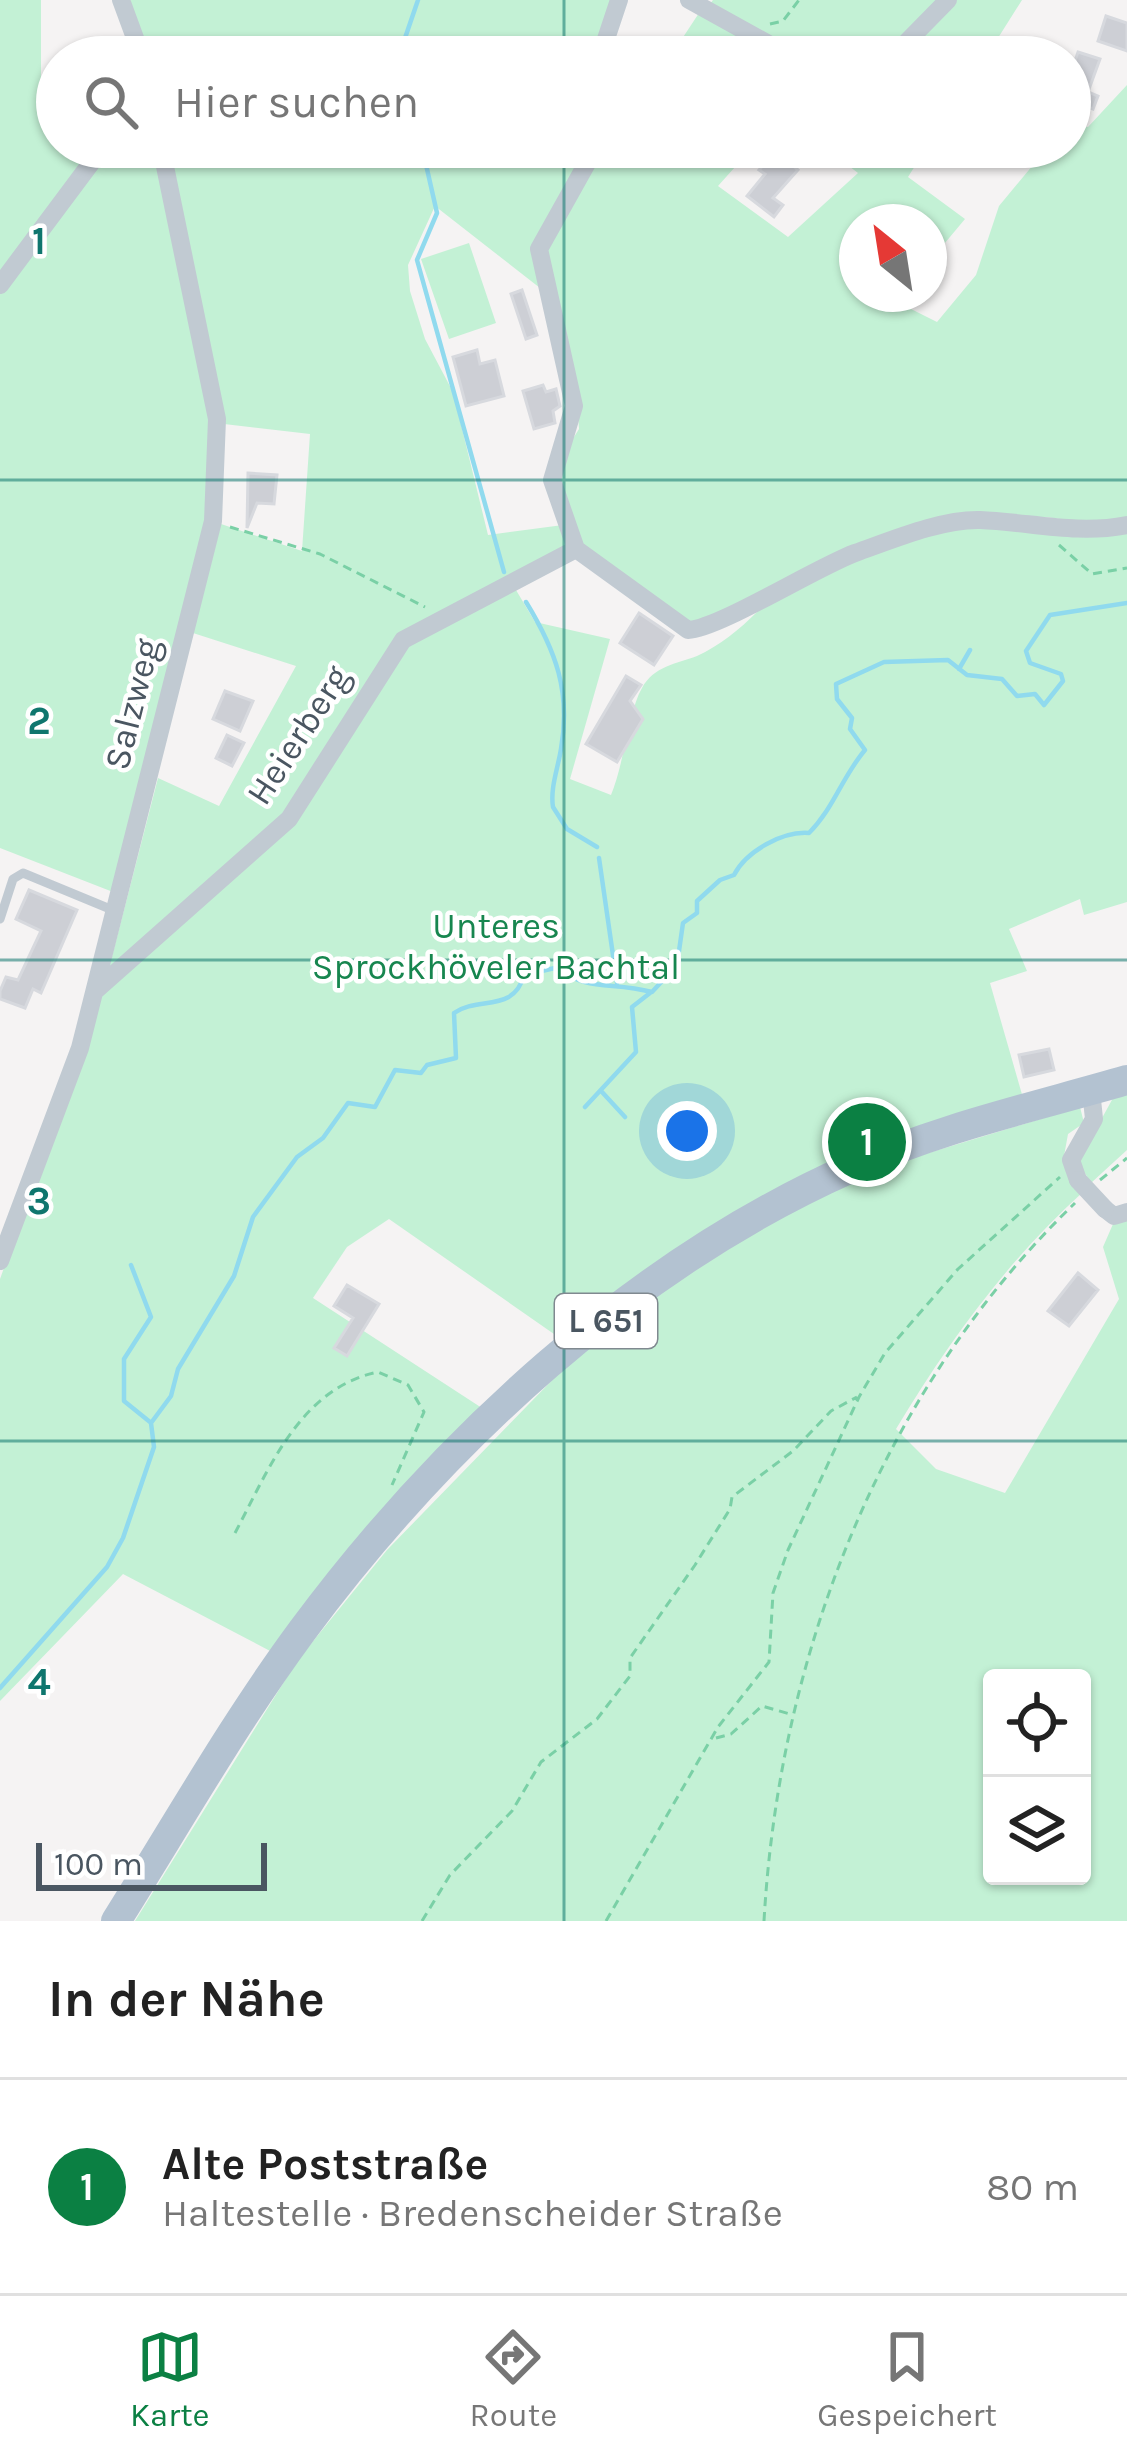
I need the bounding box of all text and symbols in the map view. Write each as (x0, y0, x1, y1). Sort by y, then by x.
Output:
search box (36, 36, 1091, 168)
icon: search (78, 69, 144, 135)
text: Hier suchen (174, 76, 419, 128)
north arrow (839, 204, 947, 312)
text: 1 (32, 218, 46, 264)
street label: Salzweg (95, 634, 169, 774)
street label: Heierberg (238, 658, 358, 812)
text: 2 (27, 698, 51, 744)
park label: Unteres Sprockhöveler Bachtal (312, 905, 680, 988)
pin: 1 (828, 1097, 906, 1187)
your location (657, 1101, 717, 1161)
text: 3 (27, 1178, 51, 1224)
road number: L 651 (555, 1294, 657, 1348)
text: 4 (27, 1659, 51, 1705)
map controls (983, 1669, 1091, 1885)
button: locate (983, 1669, 1091, 1777)
button: layers (983, 1777, 1091, 1885)
scale bar (36, 1837, 267, 1890)
text: 100 m (54, 1845, 143, 1883)
text: In der Nähe (48, 1969, 325, 2029)
text: Alte Poststraße (162, 2138, 488, 2190)
text: 1 (80, 2164, 94, 2210)
text: 80 m (986, 2164, 1079, 2210)
text: Haltestelle · Bredenscheider Straße (162, 2190, 783, 2236)
tab: Karte (130, 2324, 210, 2434)
tab: Route (470, 2324, 557, 2434)
tab: Gespeichert (817, 2324, 997, 2434)

